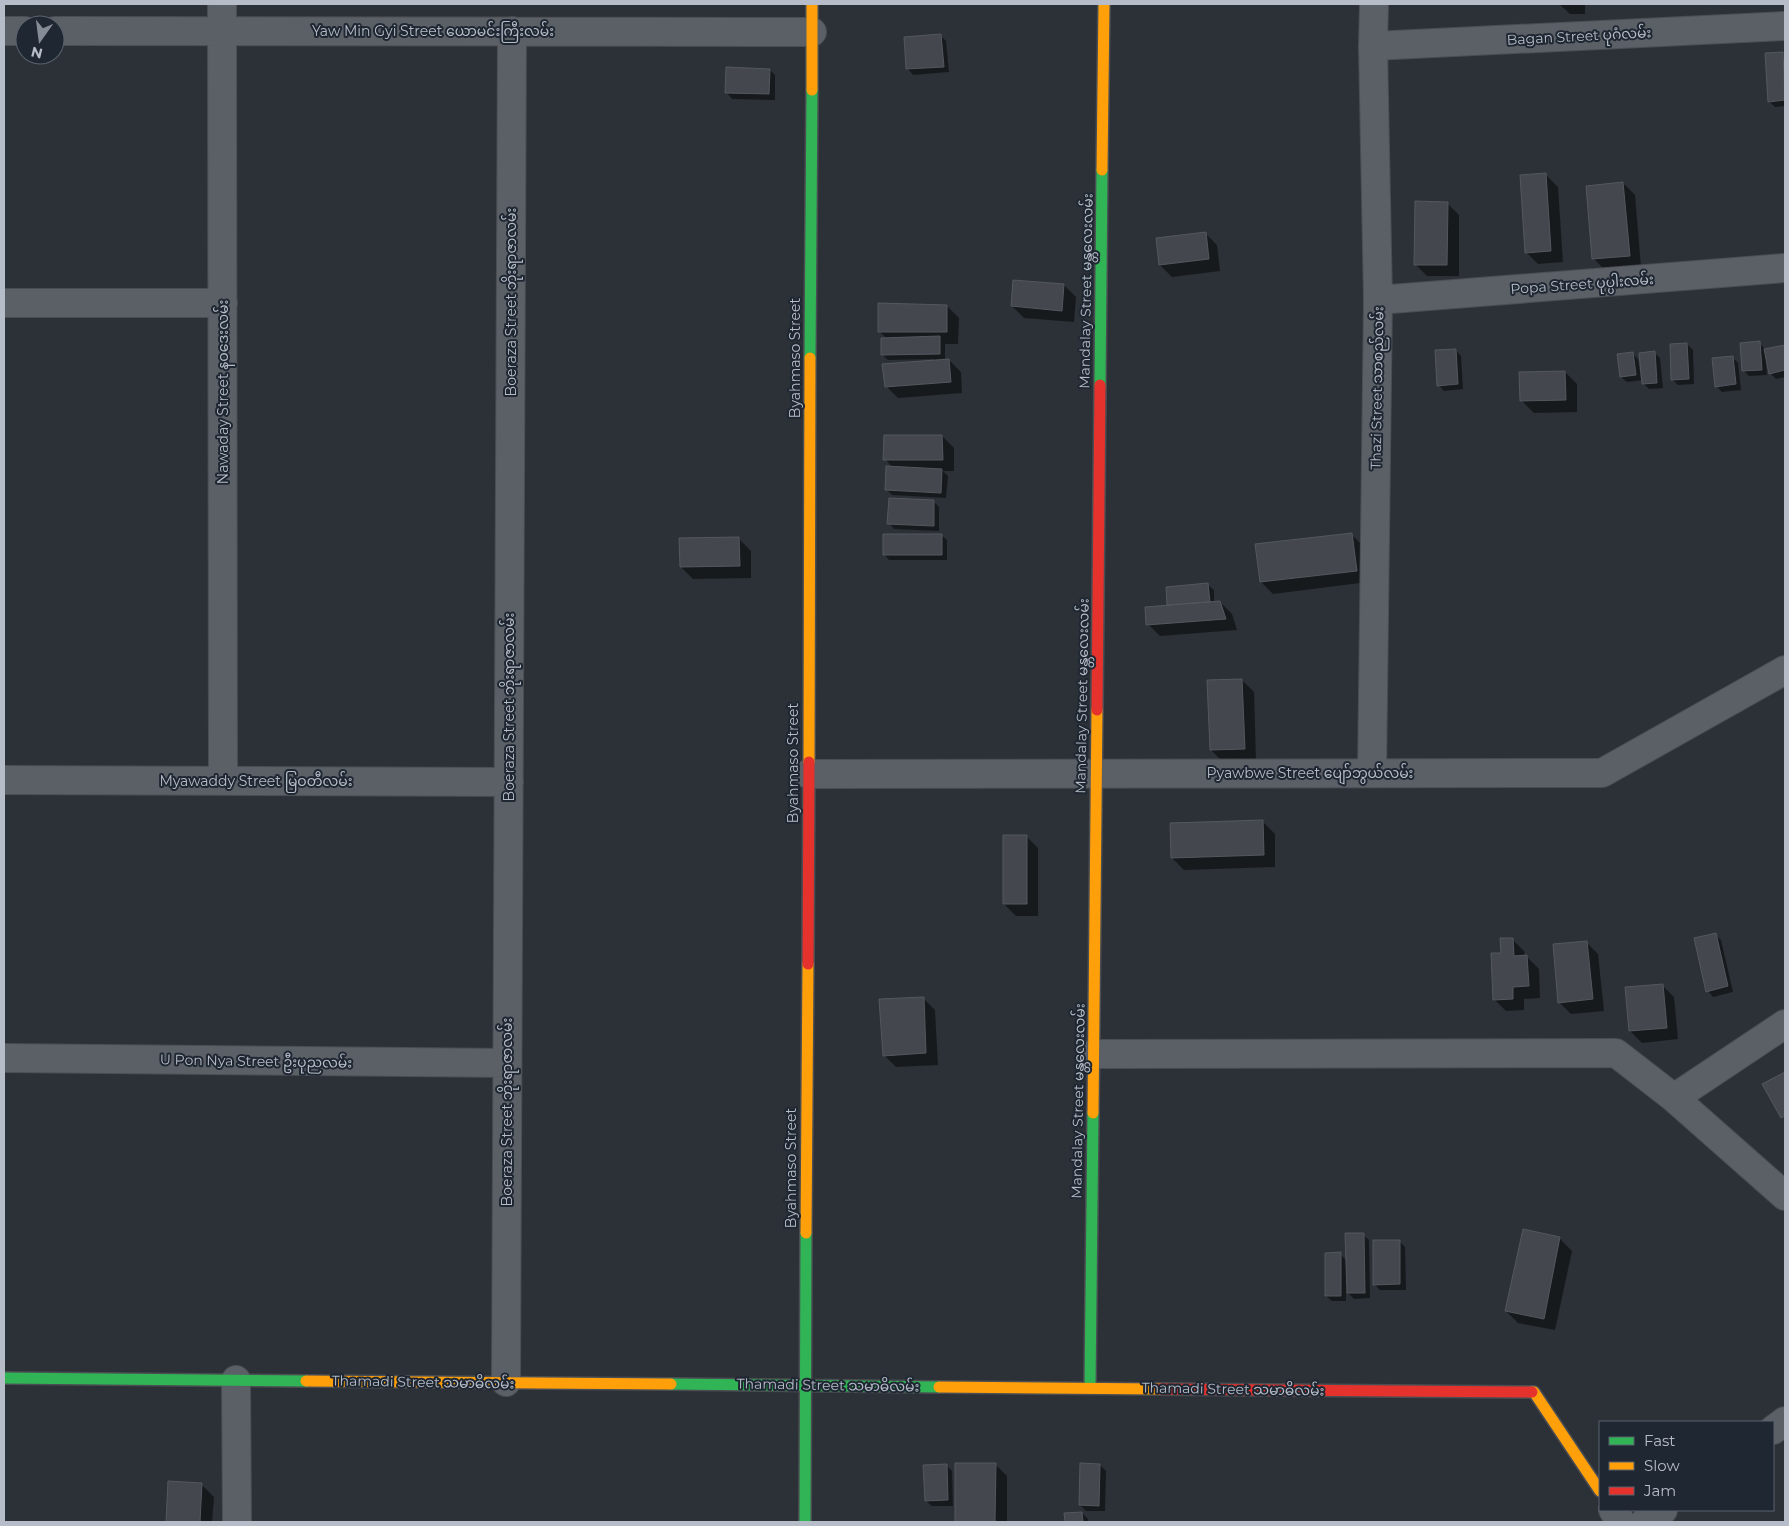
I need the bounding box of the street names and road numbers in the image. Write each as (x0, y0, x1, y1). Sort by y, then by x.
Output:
street label: Yaw Min Gyi Street ယောမင်းကြီးလမ်း (312, 21, 554, 43)
street label: Bagan Street ပုဂံလမ်း (1506, 22, 1652, 52)
street label: Mandalay Street မန္တလေးလမ်း (1074, 193, 1100, 389)
street label: Boeraza Street ဘိုးရာဇာလမ်း (501, 208, 523, 396)
street label: Popa Street ပုပ္ပါးလမ်း (1510, 269, 1654, 301)
street label: Byahmaso Street (786, 298, 804, 418)
street label: Nawaday Street နဝဒေးလမ်း (213, 300, 235, 484)
street label: Thazi Street သာစည်လမ်း (1366, 306, 1390, 470)
street label: Mandalay Street မန္တလေးလမ်း (1070, 598, 1096, 794)
street label: Boeraza Street ဘိုးရာဇာလမ်း (499, 613, 521, 801)
street label: Byahmaso Street (784, 703, 802, 823)
street label: Pyawbwe Street ပျော်ဘွယ်လမ်း (1207, 763, 1413, 785)
street label: Myawaddy Street မြဝတီလမ်း (159, 771, 353, 793)
street label: Mandalay Street မန္တလေးလမ်း (1066, 1003, 1092, 1199)
street label: Boeraza Street ဘိုးရာဇာလမ်း (497, 1018, 519, 1206)
street label: U Pon Nya Street ဦးပုညလမ်း (160, 1049, 352, 1075)
street label: Byahmaso Street (782, 1108, 800, 1228)
street label: Thamadi Street သမာဓိလမ်း (331, 1370, 515, 1393)
street label: Thamadi Street သမာဓိလမ်း (736, 1373, 920, 1396)
street label: Thamadi Street သမာဓိလမ်း (1141, 1377, 1325, 1400)

